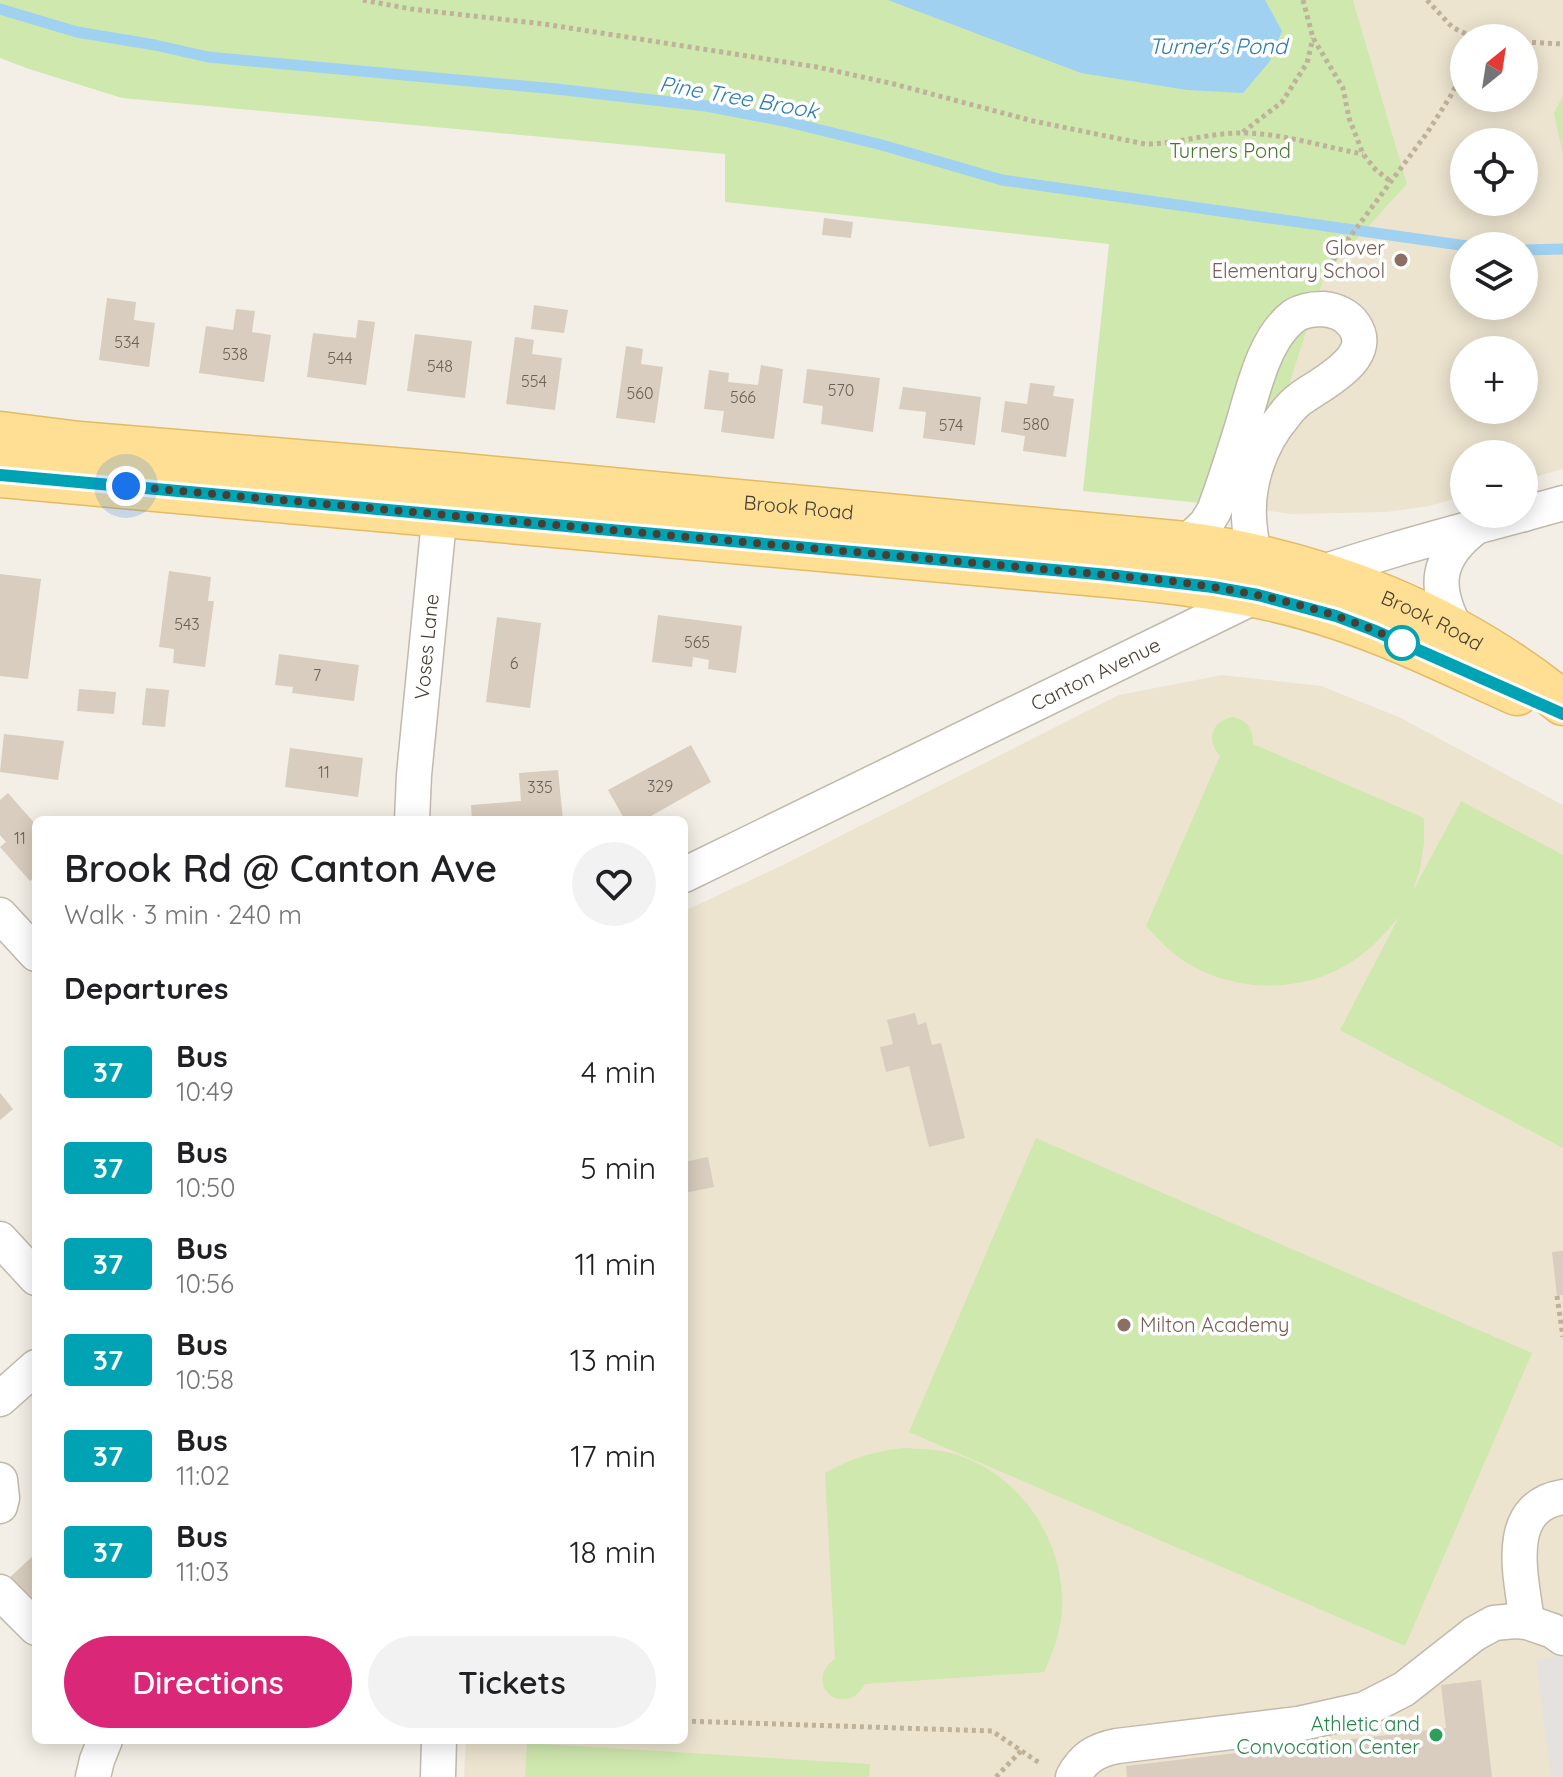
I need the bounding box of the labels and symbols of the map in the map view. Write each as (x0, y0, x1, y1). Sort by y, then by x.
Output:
north arrow (1450, 24, 1538, 112)
water label: Turner's Pond (1149, 32, 1290, 60)
water label: Pine Tree Brook (658, 69, 823, 125)
park label: Turners Pond (1169, 138, 1291, 163)
place label: Glover Elementary School (1212, 235, 1385, 283)
marker: Glover Elementary School (1392, 251, 1410, 269)
house number: 534 (114, 332, 140, 352)
house number: 538 (222, 344, 248, 364)
house number: 544 (327, 348, 353, 368)
house number: 548 (427, 356, 453, 376)
house number: 554 (521, 371, 547, 391)
house number: 570 (828, 380, 854, 400)
house number: 560 (627, 383, 653, 403)
house number: 566 (730, 387, 756, 407)
house number: 580 (1023, 414, 1049, 434)
house number: 574 (939, 415, 963, 435)
your location (106, 466, 146, 506)
street label: Brook Road (743, 489, 855, 525)
street label: Brook Road (1378, 584, 1488, 656)
street label: Voses Lane (408, 593, 444, 701)
house number: 543 (174, 614, 200, 634)
unlabelled marker (1385, 626, 1419, 660)
house number: 565 (684, 632, 710, 652)
street label: Canton Avenue (1027, 632, 1164, 716)
house number: 6 (510, 653, 519, 673)
house number: 7 (313, 665, 321, 685)
house number: 11 (318, 762, 330, 782)
house number: 329 (647, 776, 673, 796)
house number: 335 (527, 777, 553, 797)
house number: 11 (14, 828, 26, 848)
place label: Milton Academy (1140, 1312, 1289, 1337)
marker: Milton Academy (1115, 1316, 1133, 1334)
place label: Athletic and Convocation Center (1237, 1711, 1420, 1759)
marker: Athletic and Convocation Center (1427, 1726, 1445, 1744)

